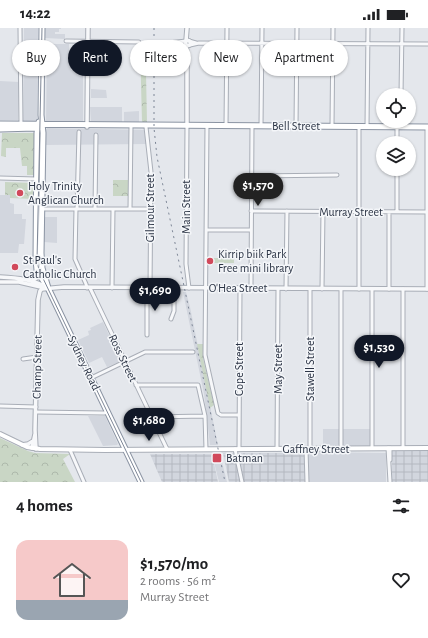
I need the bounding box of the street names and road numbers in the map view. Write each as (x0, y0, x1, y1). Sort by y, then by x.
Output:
street label: Bell Street (272, 120, 320, 132)
street label: Gilmour Street (144, 173, 156, 242)
street label: Main Street (180, 180, 192, 234)
street label: Murray Street (319, 206, 383, 219)
street label: O'Hea Street (209, 282, 268, 294)
street label: Ross Street (106, 332, 140, 384)
street label: Sydney Road (65, 334, 102, 393)
street label: Champ Street (30, 335, 44, 399)
street label: Stawell Street (304, 337, 316, 401)
street label: Cope Street (233, 342, 245, 396)
street label: May Street (272, 344, 285, 394)
street label: Gaffney Street (283, 443, 350, 456)

